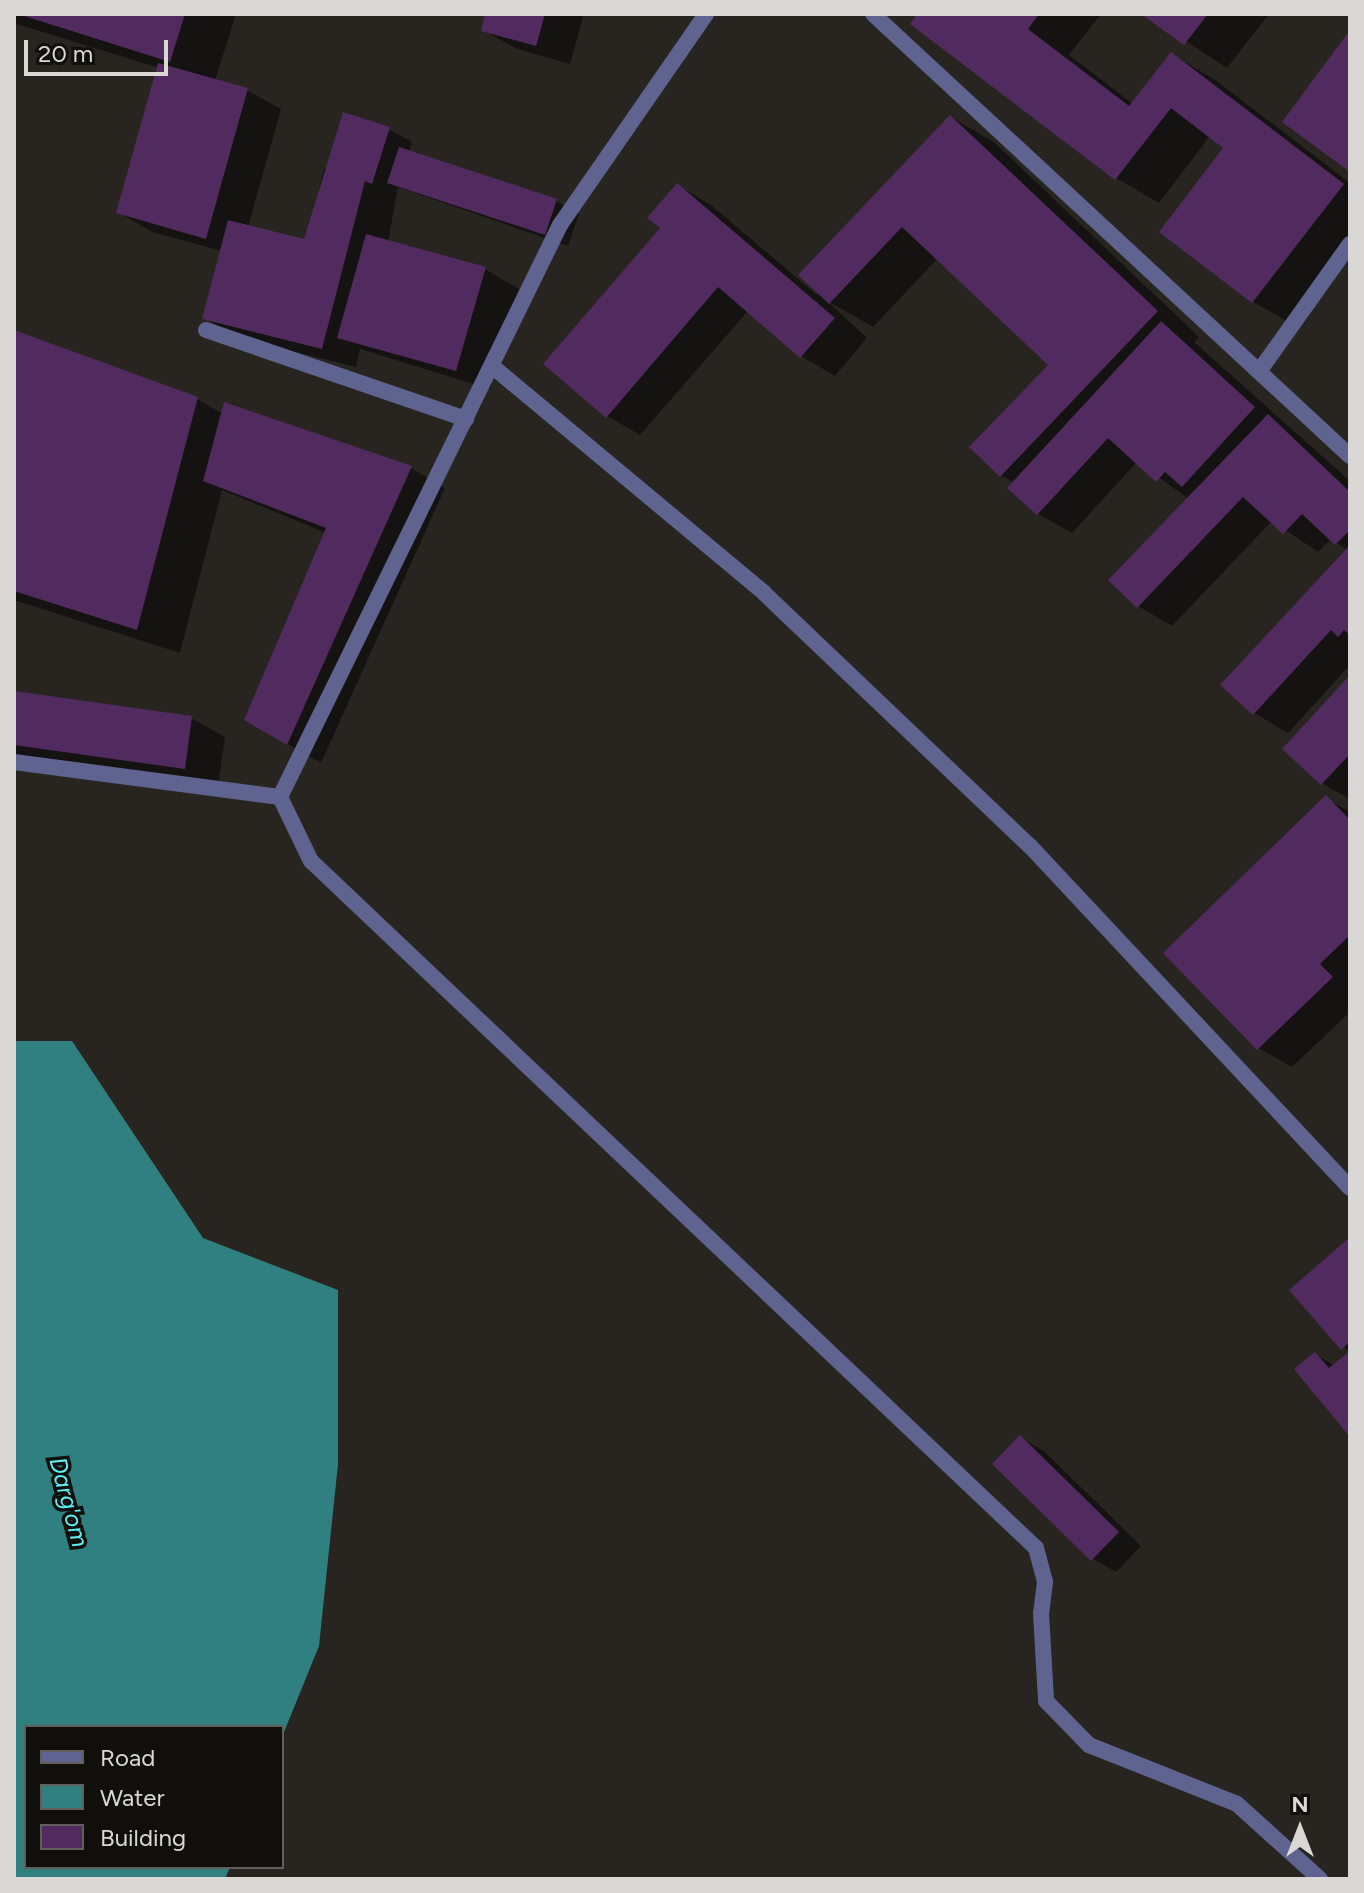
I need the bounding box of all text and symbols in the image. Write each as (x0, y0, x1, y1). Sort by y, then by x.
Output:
scale bar (28, 24, 172, 74)
text: 20 m (38, 39, 93, 68)
water label: Darg'om (43, 1454, 95, 1550)
legend (24, 1725, 284, 1869)
text: Road (100, 1743, 155, 1772)
text: Water (100, 1783, 165, 1812)
north arrow (1260, 1789, 1340, 1869)
text: N (1291, 1791, 1309, 1818)
text: Building (100, 1823, 186, 1852)

